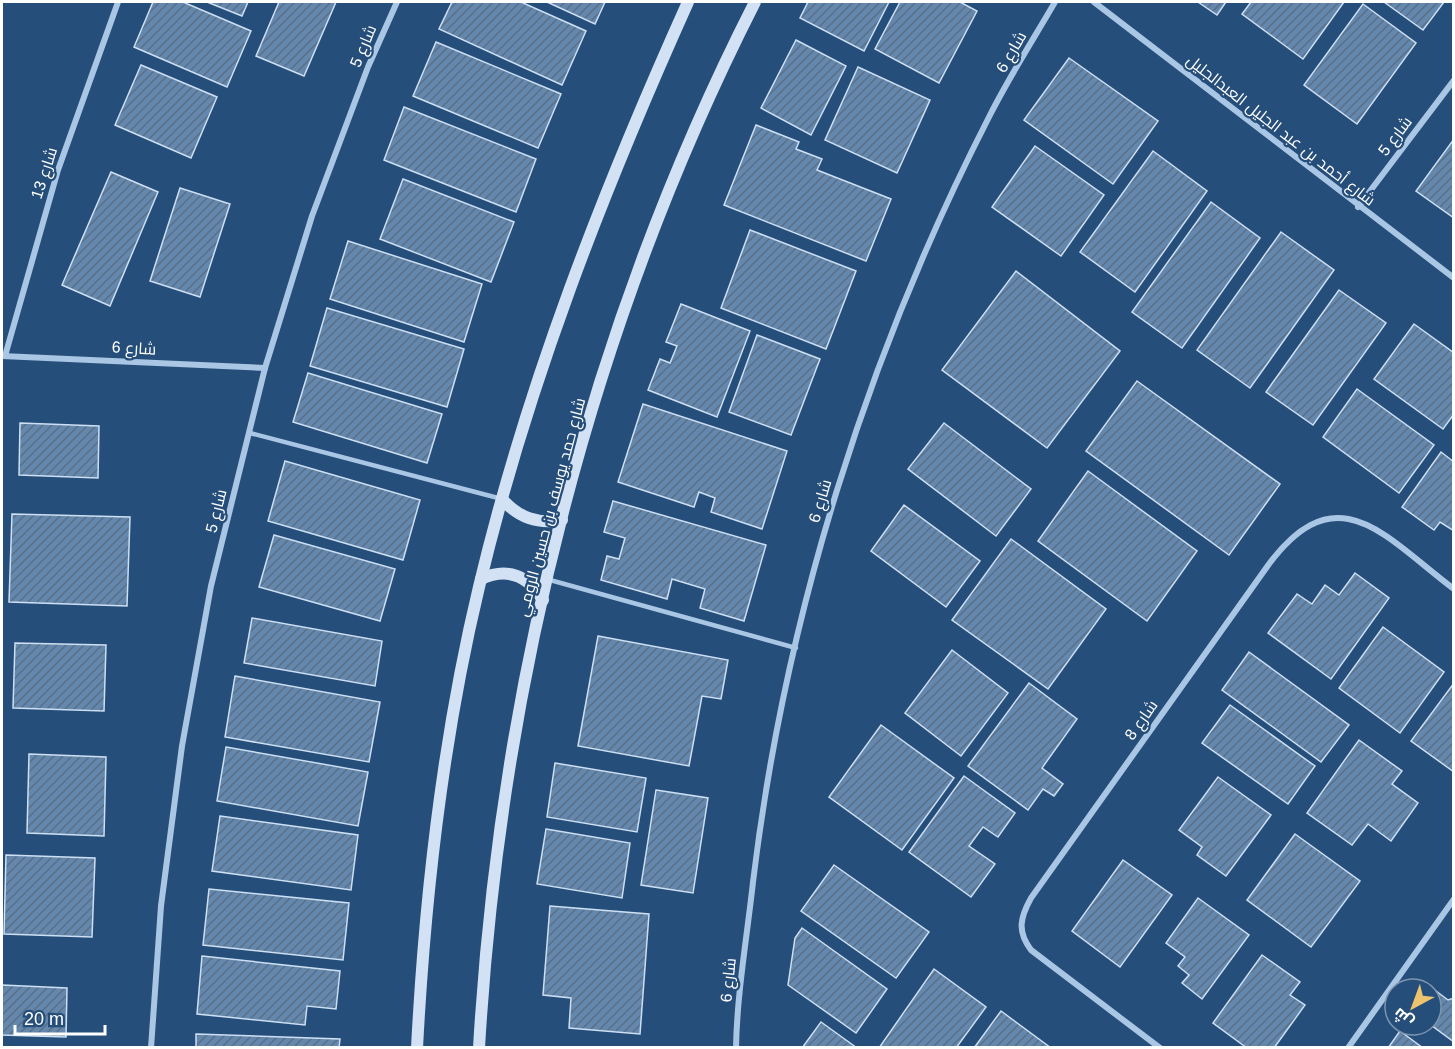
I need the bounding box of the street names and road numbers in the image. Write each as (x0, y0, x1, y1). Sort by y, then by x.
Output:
street label: شارع 5 (347, 22, 382, 71)
street label: شارع 6 (993, 29, 1032, 77)
street label: شارع أحمد بن عبد الجليل العبدالجليل (1182, 50, 1379, 211)
street label: شارع 5 (1375, 113, 1418, 161)
street label: شارع 13 (28, 145, 63, 202)
street label: شارع 6 (111, 338, 157, 361)
street label: شارع حمد يوسف بن حسين الرومي (514, 396, 593, 620)
street label: شارع 6 (805, 477, 837, 526)
street label: شارع 5 (202, 487, 233, 535)
street label: شارع 8 (1121, 697, 1163, 745)
street label: شارع 6 (717, 957, 742, 1003)

